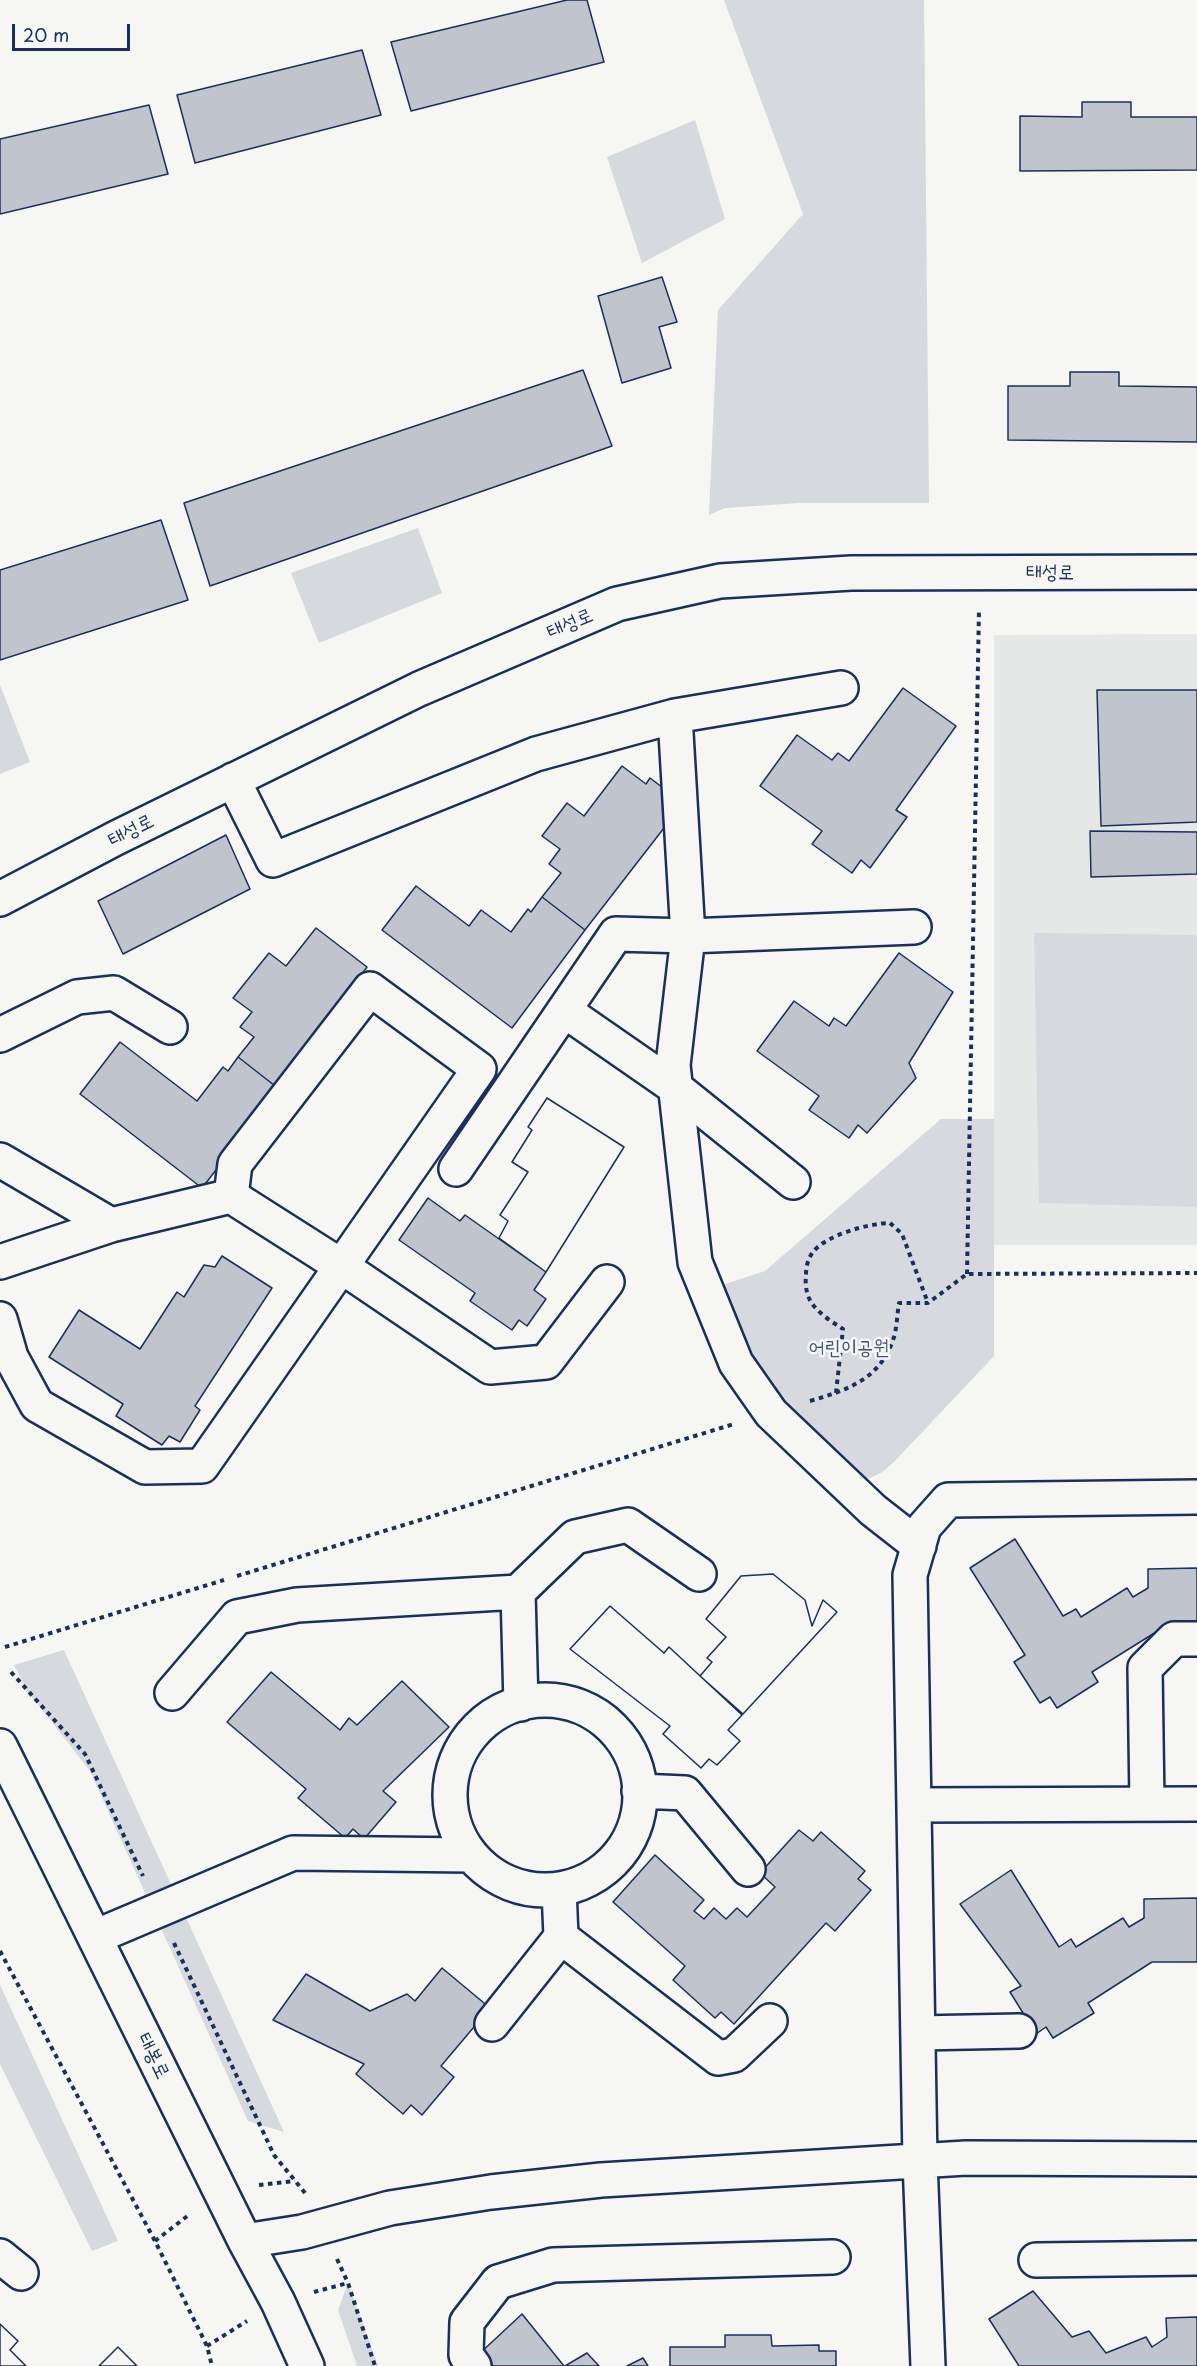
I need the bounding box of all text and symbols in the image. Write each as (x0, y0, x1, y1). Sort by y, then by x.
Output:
scale bar (15, 12, 134, 50)
text: 20 m (23, 21, 69, 48)
street label: 태성로 (1026, 561, 1074, 585)
street label: 태성로 (543, 604, 597, 644)
street label: 태성로 (104, 809, 158, 853)
park label: 어린이공원 (809, 1336, 889, 1360)
street label: 태봉로 (132, 2029, 174, 2083)

